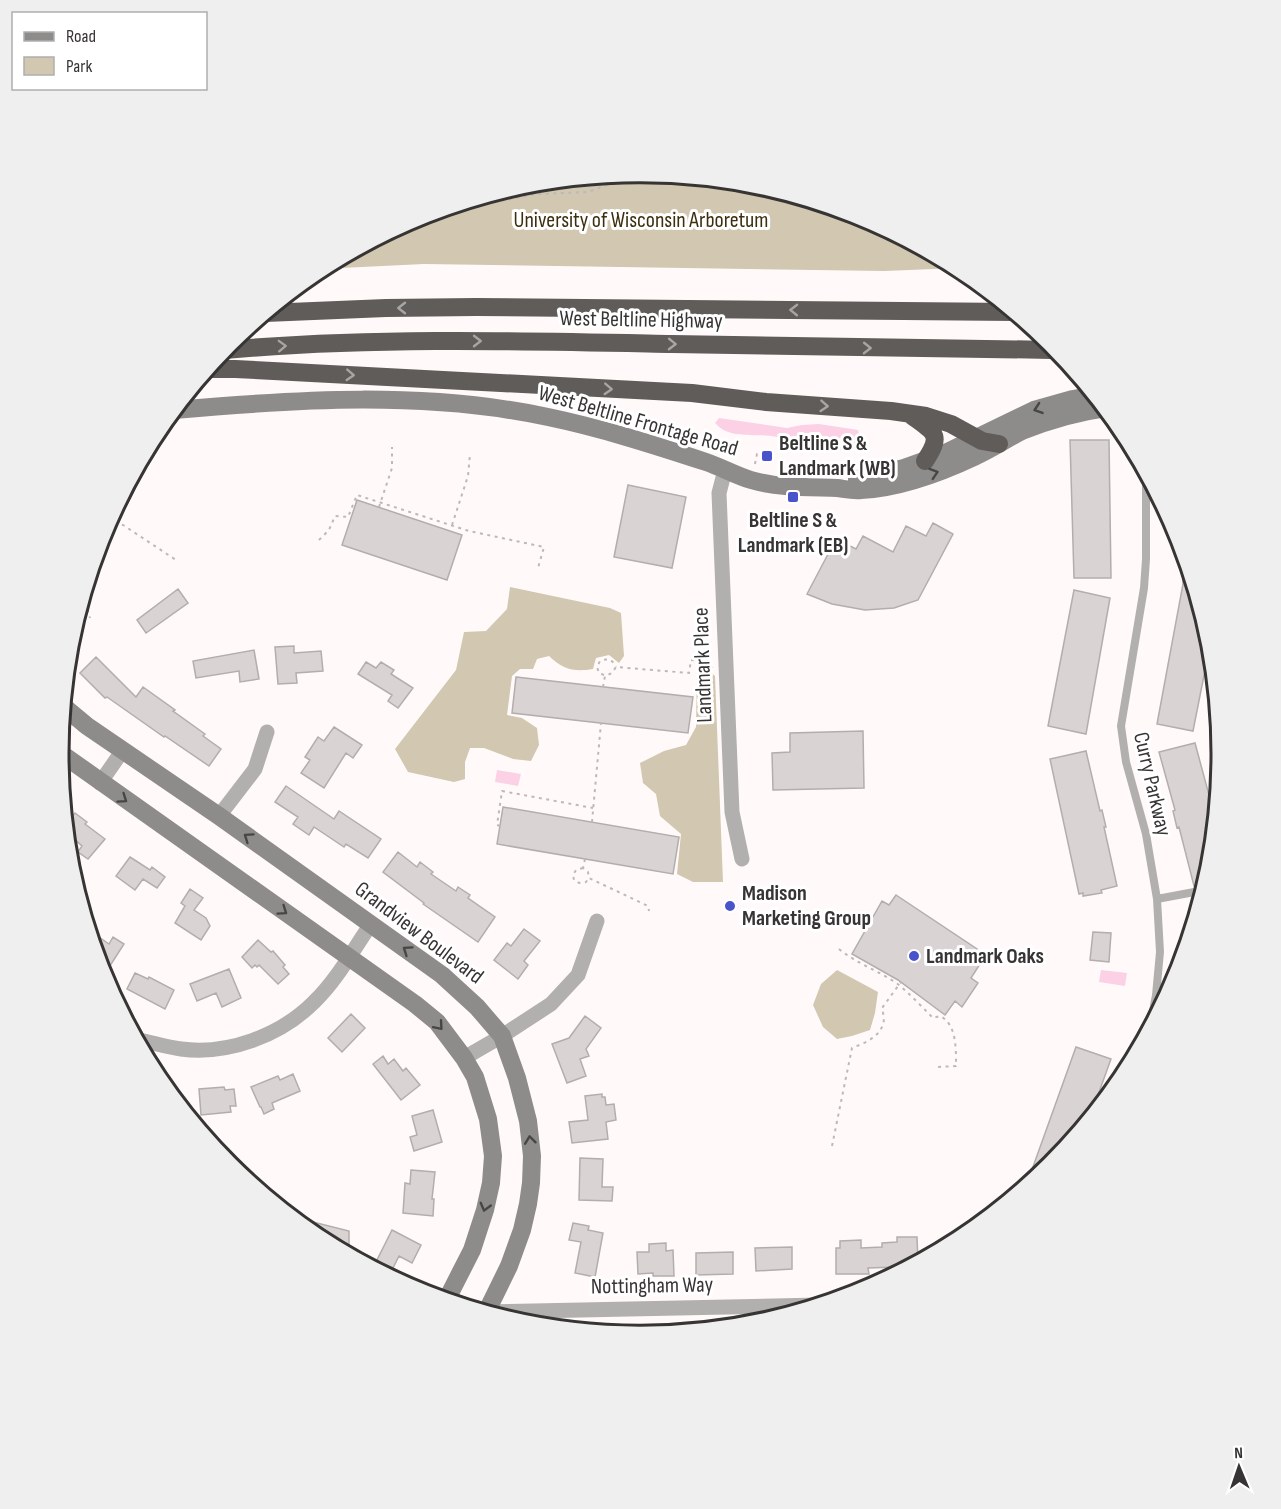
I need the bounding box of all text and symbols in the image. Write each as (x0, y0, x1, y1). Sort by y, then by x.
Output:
legend (12, 12, 207, 90)
text: Road (66, 26, 96, 47)
text: Park (66, 56, 92, 77)
park label: University of Wisconsin Arboretum (514, 207, 768, 234)
one-way arrow (397, 302, 406, 314)
one-way arrow (790, 304, 799, 316)
street label: West Beltline Highway (559, 305, 723, 335)
one-way arrow (472, 335, 481, 347)
one-way arrow (667, 338, 676, 351)
one-way arrow (277, 339, 286, 352)
one-way arrow (862, 342, 871, 354)
one-way arrow (346, 368, 355, 381)
street label: West Beltline Frontage Road (535, 380, 741, 462)
one-way arrow (603, 382, 612, 395)
one-way arrow (820, 400, 829, 413)
one-way arrow (1033, 402, 1044, 415)
place label: Beltline S & Landmark (WB) (779, 430, 896, 482)
marker: Beltline S & Landmark (WB) (760, 449, 774, 463)
one-way arrow (929, 468, 939, 480)
marker: Beltline S & Landmark (EB) (786, 490, 800, 504)
place label: Beltline S & Landmark (EB) (738, 507, 848, 559)
street label: Landmark Place (687, 607, 719, 723)
street label: Curry Parkway (1127, 729, 1177, 839)
one-way arrow (117, 792, 128, 803)
one-way arrow (243, 833, 254, 844)
street label: Grandview Boulevard (349, 876, 489, 990)
place label: Madison Marketing Group (742, 880, 871, 932)
marker: Madison Marketing Group (723, 899, 737, 913)
one-way arrow (276, 904, 287, 915)
place label: Landmark Oaks (926, 943, 1044, 970)
one-way arrow (402, 946, 413, 957)
marker: Landmark Oaks (907, 949, 921, 963)
one-way arrow (432, 1019, 443, 1030)
one-way arrow (524, 1135, 537, 1144)
one-way arrow (480, 1202, 493, 1212)
street label: Nottingham Way (591, 1271, 714, 1301)
north arrow (1209, 1437, 1269, 1497)
text: N (1234, 1444, 1243, 1463)

